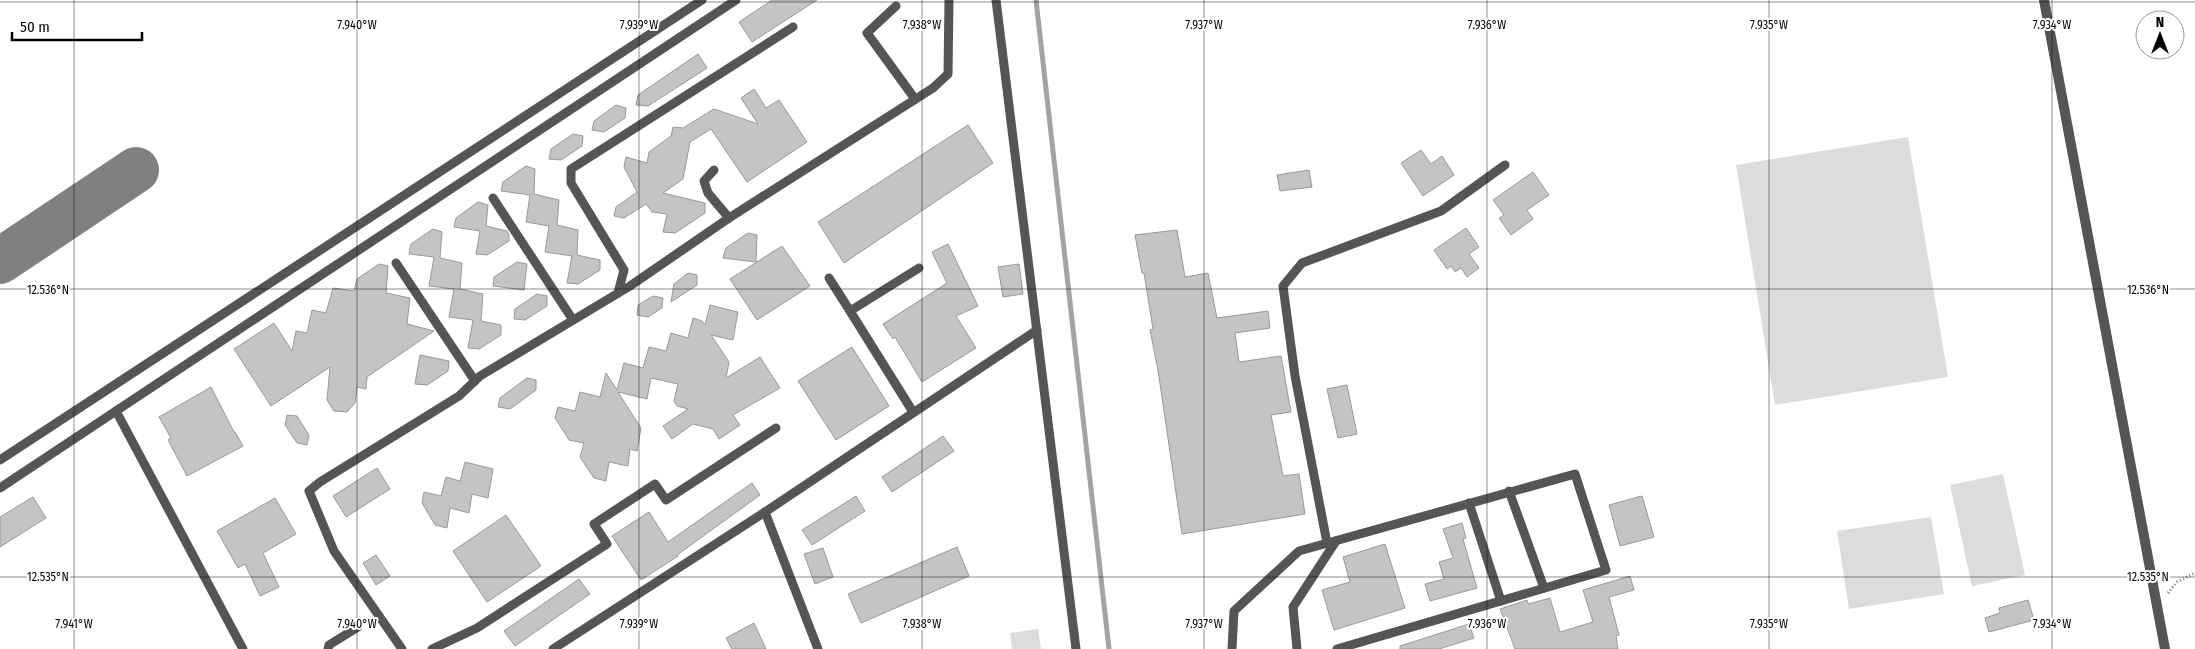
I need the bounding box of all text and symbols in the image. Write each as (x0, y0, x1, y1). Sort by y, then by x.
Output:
scale bar (12, 10, 142, 42)
north arrow (2135, 10, 2185, 60)
text: N (2156, 14, 2164, 31)
text: 50 m (20, 18, 50, 36)
text: 7.940°W (337, 18, 377, 32)
text: 7.939°W (620, 18, 658, 32)
text: 7.938°W (903, 18, 941, 32)
text: 7.937°W (1185, 18, 1223, 32)
text: 7.936°W (1468, 18, 1506, 32)
text: 7.935°W (1750, 18, 1788, 32)
text: 7.934°W (2033, 18, 2071, 32)
text: 12.536°N (27, 283, 69, 297)
text: 12.536°N (2127, 283, 2169, 297)
text: 12.535°N (27, 570, 69, 584)
text: 12.535°N (2127, 570, 2169, 584)
text: 7.941°W (55, 617, 93, 631)
text: 7.940°W (337, 617, 377, 631)
text: 7.939°W (620, 617, 658, 631)
text: 7.938°W (903, 617, 941, 631)
text: 7.937°W (1185, 617, 1223, 631)
text: 7.936°W (1468, 617, 1506, 631)
text: 7.935°W (1750, 617, 1788, 631)
text: 7.934°W (2033, 617, 2071, 631)

